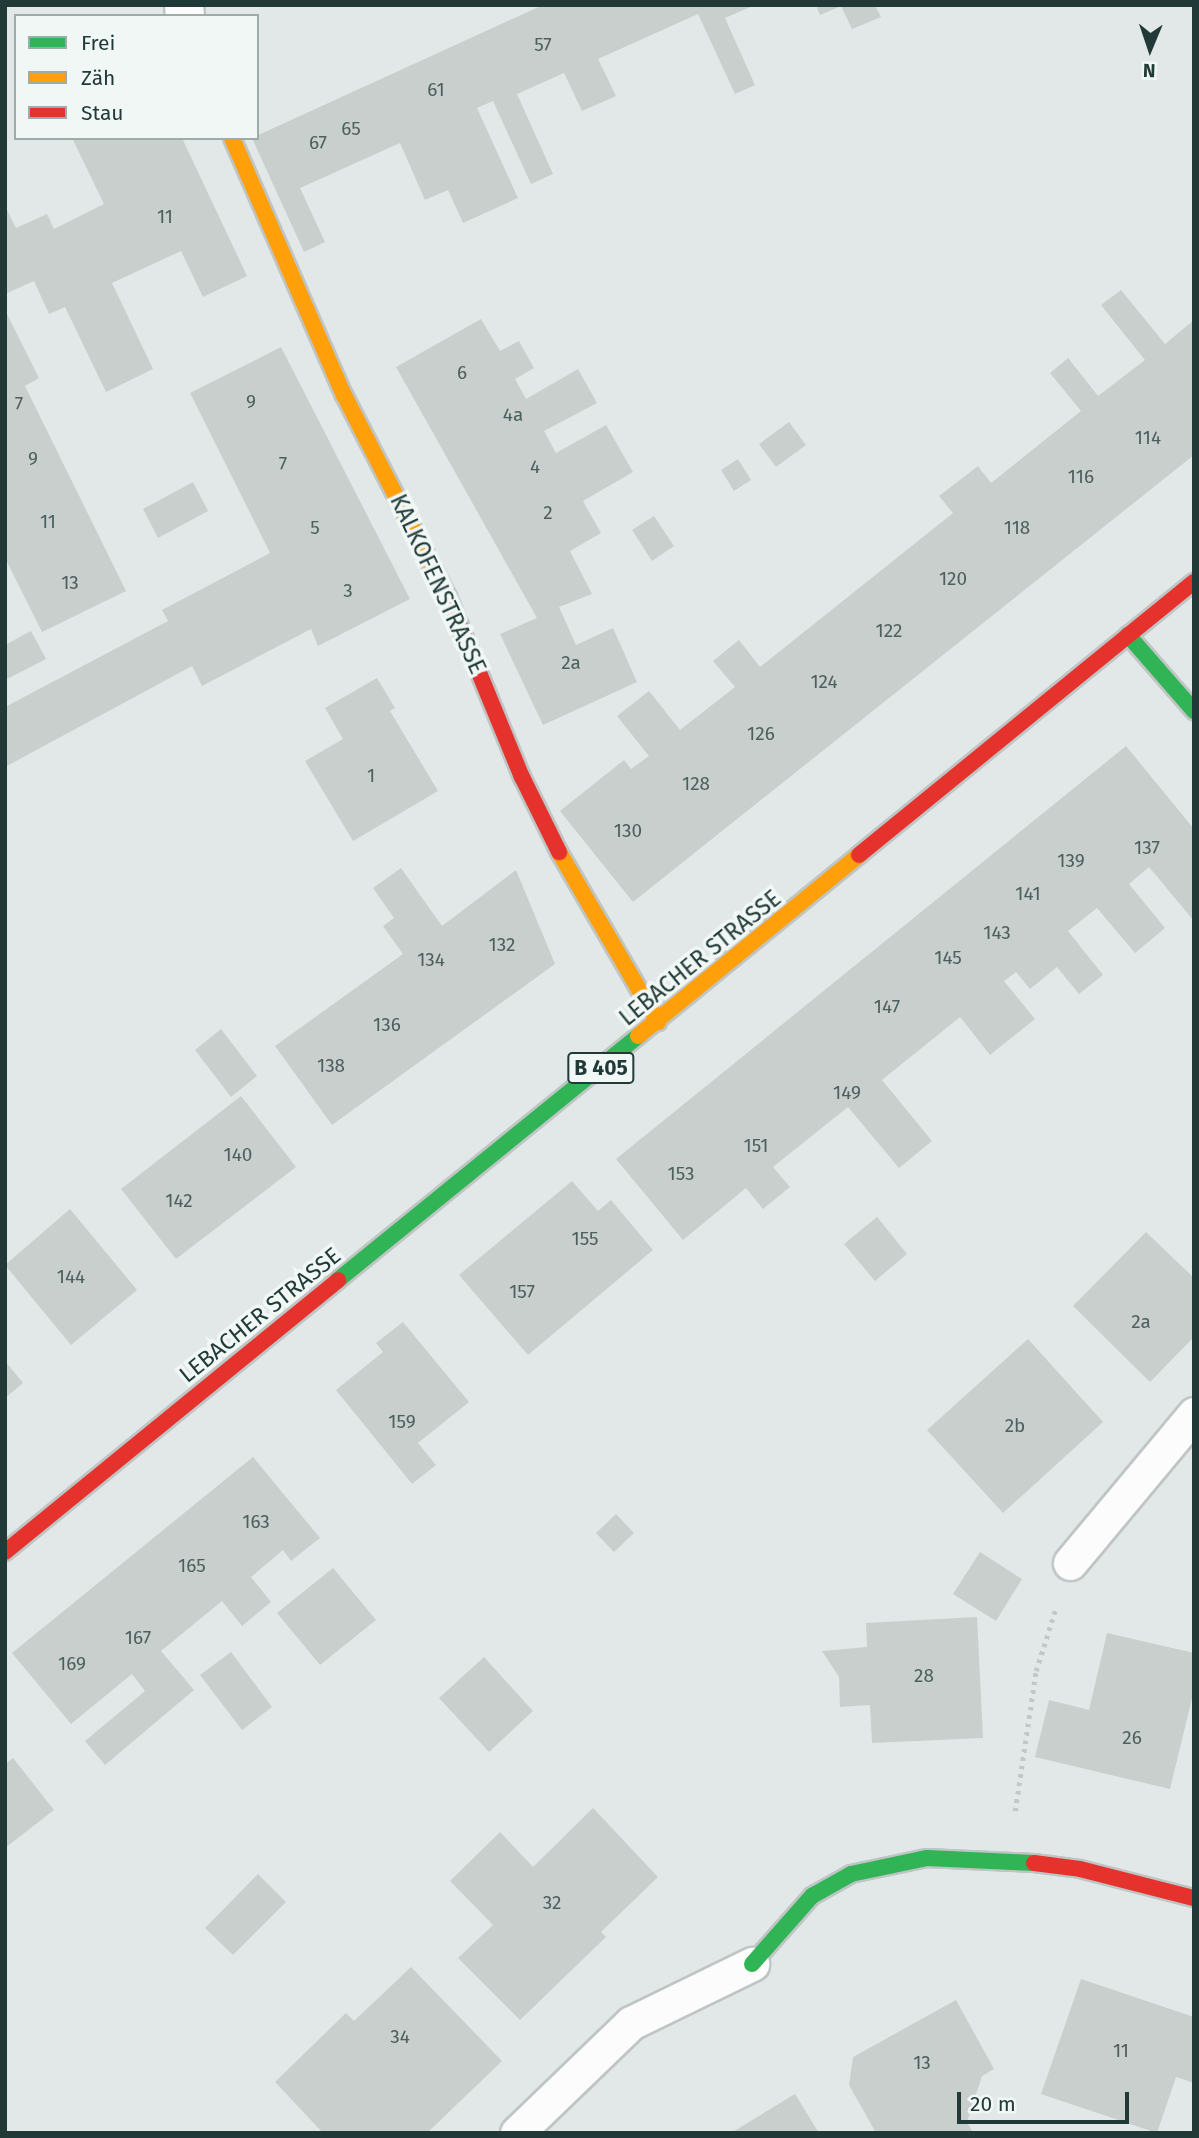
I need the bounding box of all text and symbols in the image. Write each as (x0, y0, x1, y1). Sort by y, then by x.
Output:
legend (14, 14, 259, 140)
north arrow (1115, 14, 1185, 84)
text: Frei (81, 30, 115, 56)
house number: 57 (534, 34, 552, 56)
text: N (1143, 59, 1156, 82)
text: Zäh (81, 65, 115, 91)
house number: 61 (427, 79, 445, 101)
text: Stau (81, 100, 124, 126)
house number: 65 (341, 118, 361, 140)
house number: 67 (309, 132, 327, 154)
house number: 11 (157, 206, 173, 228)
house number: 6 (457, 362, 467, 384)
house number: 9 (246, 391, 256, 413)
house number: 7 (15, 393, 23, 415)
house number: 4a (503, 404, 523, 426)
house number: 114 (1135, 427, 1161, 449)
house number: 9 (28, 448, 38, 470)
house number: 7 (279, 453, 287, 475)
house number: 4 (530, 456, 540, 478)
house number: 116 (1068, 466, 1094, 488)
street label: KALKOFENSTRASSE (384, 490, 492, 678)
house number: 2 (543, 502, 553, 524)
house number: 11 (40, 511, 56, 533)
house number: 5 (310, 517, 320, 539)
house number: 118 (1004, 517, 1030, 539)
house number: 120 (939, 568, 967, 590)
house number: 13 (61, 572, 79, 594)
house number: 3 (343, 580, 353, 602)
house number: 122 (875, 620, 903, 642)
house number: 2a (561, 652, 581, 674)
house number: 124 (810, 671, 838, 693)
house number: 126 (747, 723, 775, 745)
house number: 1 (367, 765, 375, 787)
house number: 128 (682, 773, 710, 795)
house number: 130 (614, 820, 642, 842)
house number: 137 (1134, 837, 1160, 859)
house number: 139 (1057, 850, 1085, 872)
house number: 141 (1015, 883, 1041, 905)
street label: LEBACHER STRASSE (614, 884, 786, 1032)
house number: 143 (983, 922, 1011, 944)
house number: 132 (489, 934, 515, 956)
house number: 145 (934, 947, 962, 969)
house number: 134 (417, 949, 445, 971)
house number: 147 (874, 996, 900, 1018)
house number: 136 (373, 1014, 401, 1036)
road number: B 405 (566, 1050, 636, 1086)
house number: 138 (317, 1055, 345, 1077)
house number: 149 (833, 1082, 861, 1104)
house number: 151 (743, 1135, 769, 1157)
house number: 140 (224, 1144, 252, 1166)
house number: 153 (667, 1163, 695, 1185)
house number: 142 (165, 1190, 193, 1212)
house number: 155 (571, 1228, 599, 1250)
street label: LEBACHER STRASSE (174, 1241, 346, 1389)
house number: 144 (57, 1266, 85, 1288)
house number: 157 (509, 1281, 535, 1303)
house number: 2a (1131, 1311, 1151, 1333)
house number: 159 (388, 1411, 416, 1433)
house number: 2b (1005, 1415, 1025, 1437)
house number: 163 (242, 1511, 270, 1533)
house number: 165 (178, 1555, 206, 1577)
house number: 167 (125, 1627, 151, 1649)
house number: 169 (58, 1653, 86, 1675)
house number: 28 (914, 1665, 934, 1687)
house number: 26 (1122, 1727, 1142, 1749)
house number: 32 (543, 1892, 561, 1914)
house number: 34 (390, 2026, 410, 2048)
house number: 11 (1113, 2040, 1129, 2062)
house number: 13 (913, 2052, 931, 2074)
scale bar (961, 2078, 1132, 2122)
text: 20 m (970, 2091, 1016, 2117)

